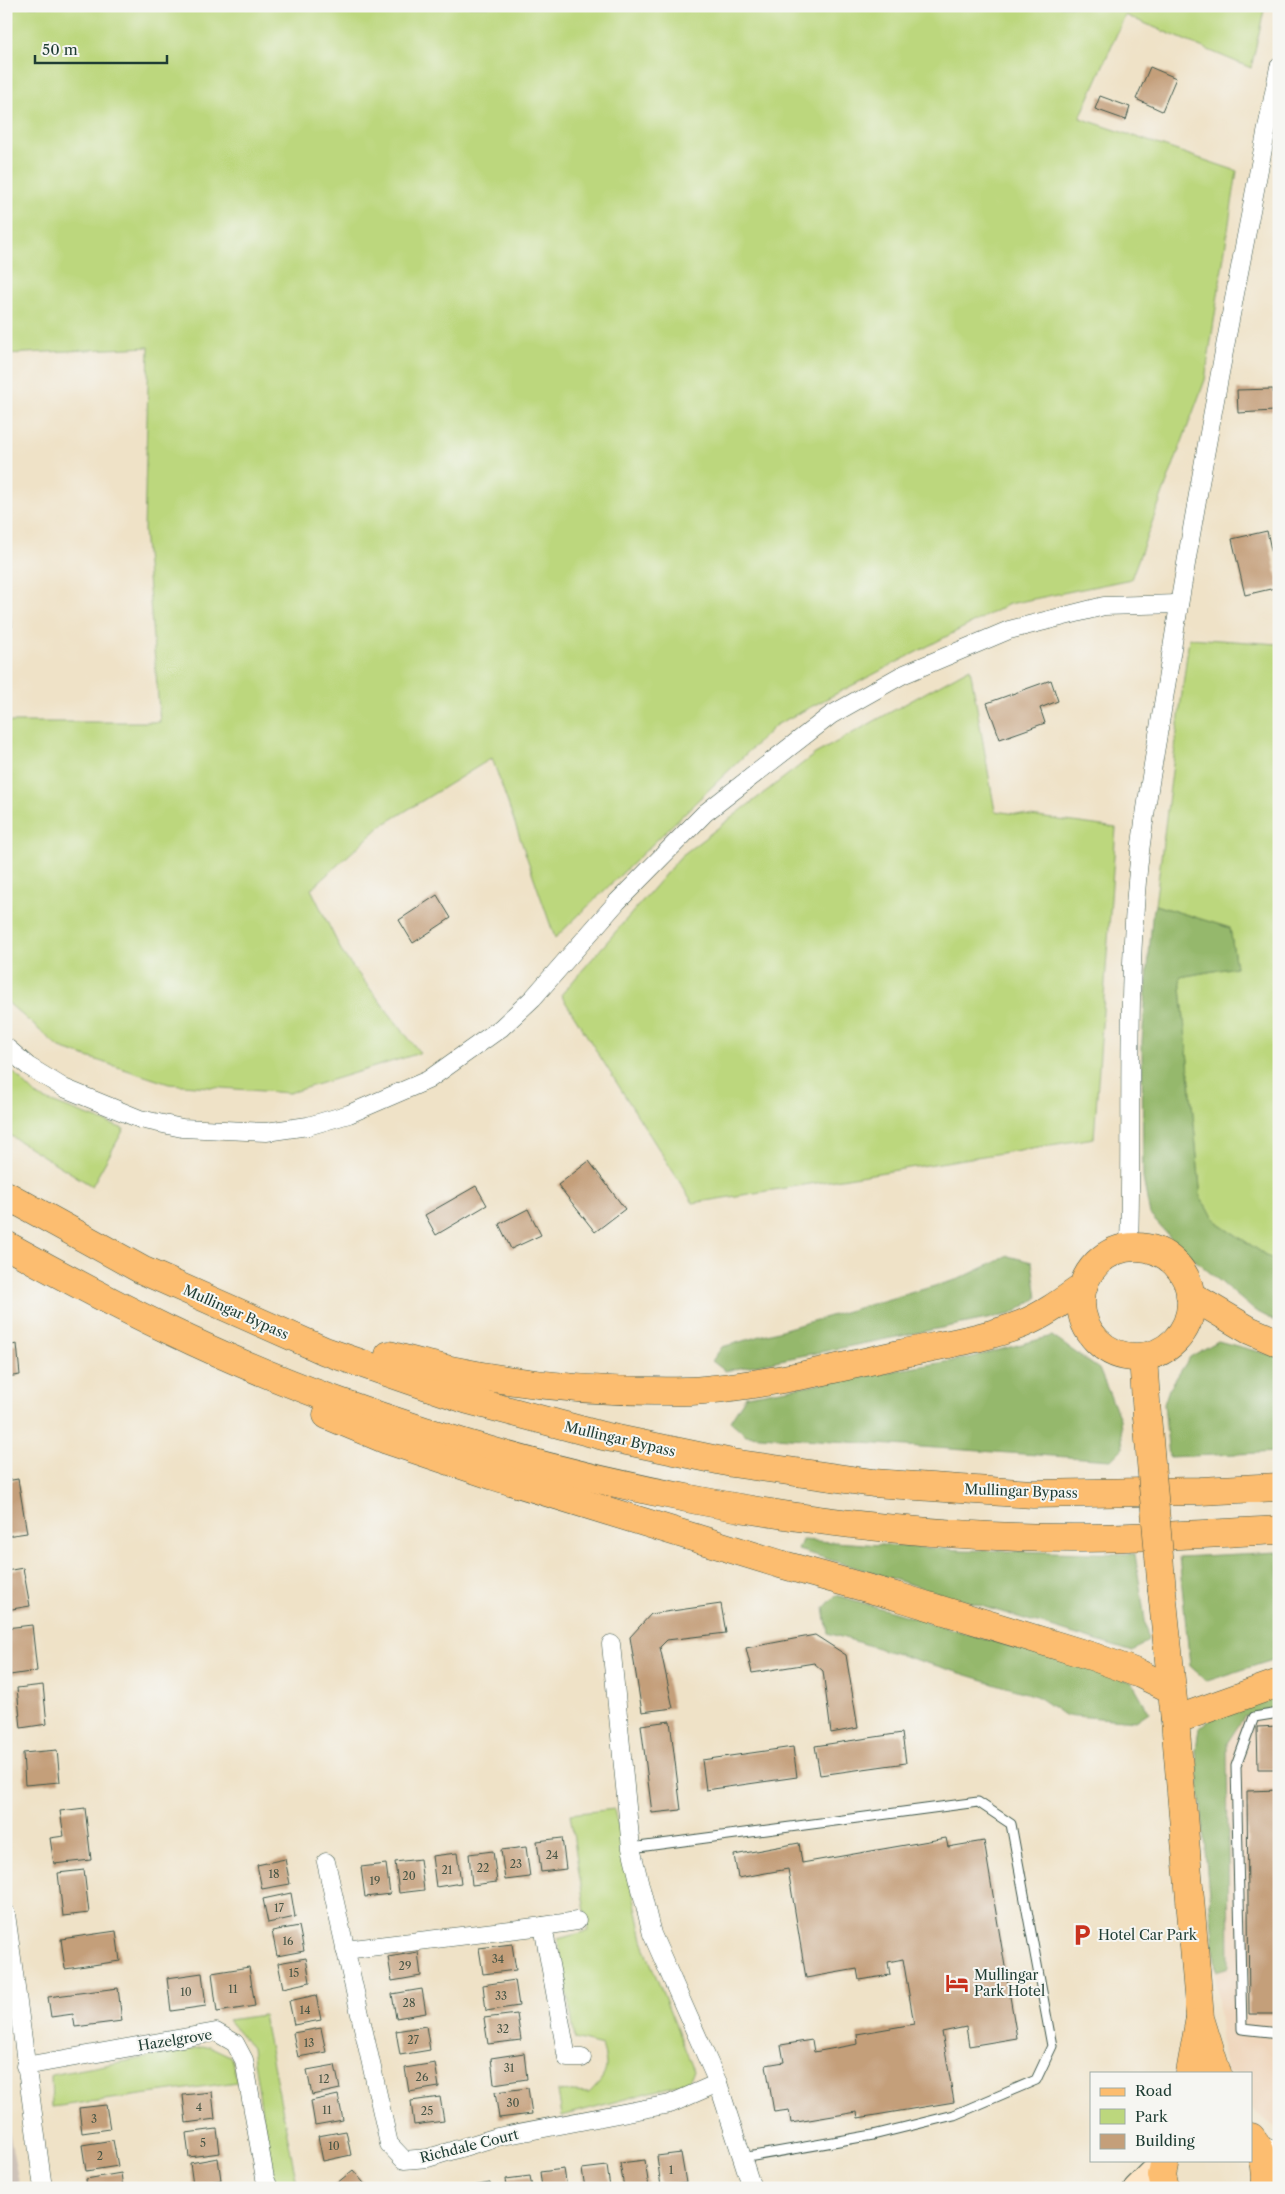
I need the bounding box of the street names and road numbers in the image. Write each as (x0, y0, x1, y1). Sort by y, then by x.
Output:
street label: Mullingar Bypass (180, 1281, 292, 1343)
street label: Mullingar Bypass (563, 1417, 677, 1461)
street label: Mullingar Bypass (964, 1480, 1078, 1502)
street label: Hazelgrove (137, 2025, 214, 2055)
street label: Richdale Court (418, 2125, 520, 2167)

